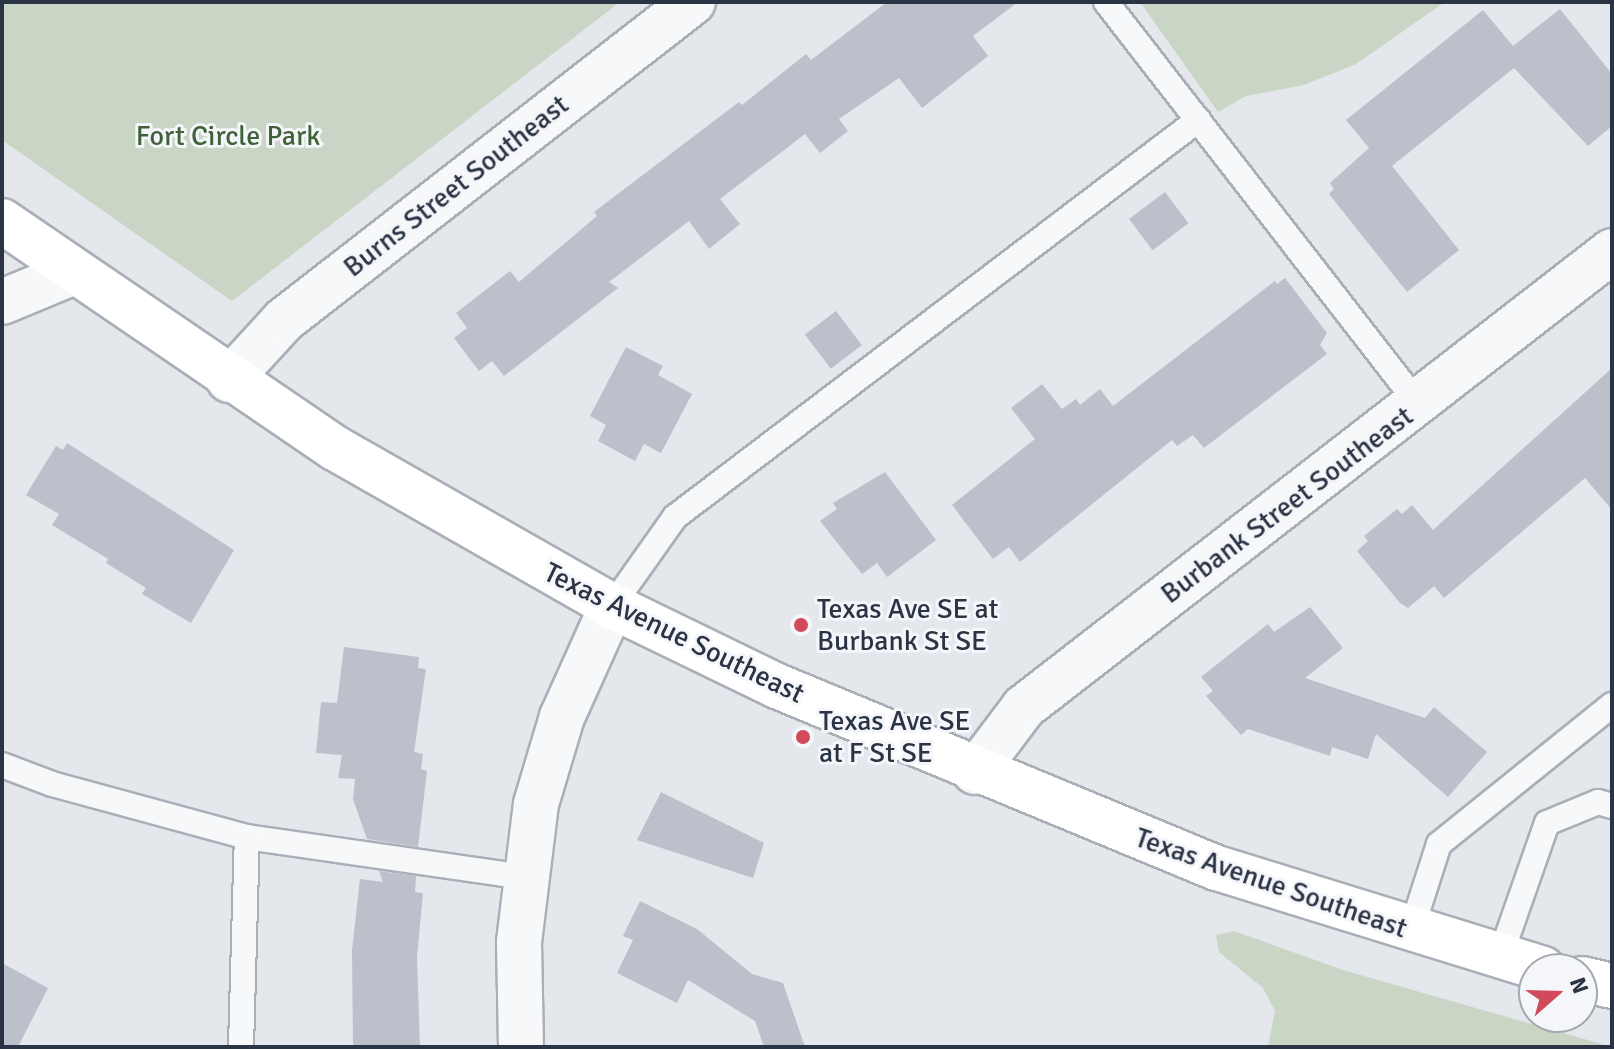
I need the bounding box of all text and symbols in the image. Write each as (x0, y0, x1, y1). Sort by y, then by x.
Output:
street label: Burns Street Southeast (337, 88, 575, 284)
park label: Fort Circle Park (136, 119, 320, 153)
street label: Burbank Street Southeast (1154, 399, 1420, 611)
street label: Texas Avenue Southeast (538, 555, 810, 711)
place label: Texas Ave SE at Burbank St SE (817, 592, 998, 658)
marker: Texas Ave SE at Burbank St SE (792, 616, 810, 634)
place label: Texas Ave SE at F St SE (819, 704, 970, 770)
marker: Texas Ave SE at F St SE (794, 728, 812, 746)
street label: Texas Avenue Southeast (1131, 821, 1411, 945)
north arrow (1518, 953, 1598, 1033)
text: N (1564, 973, 1594, 997)

